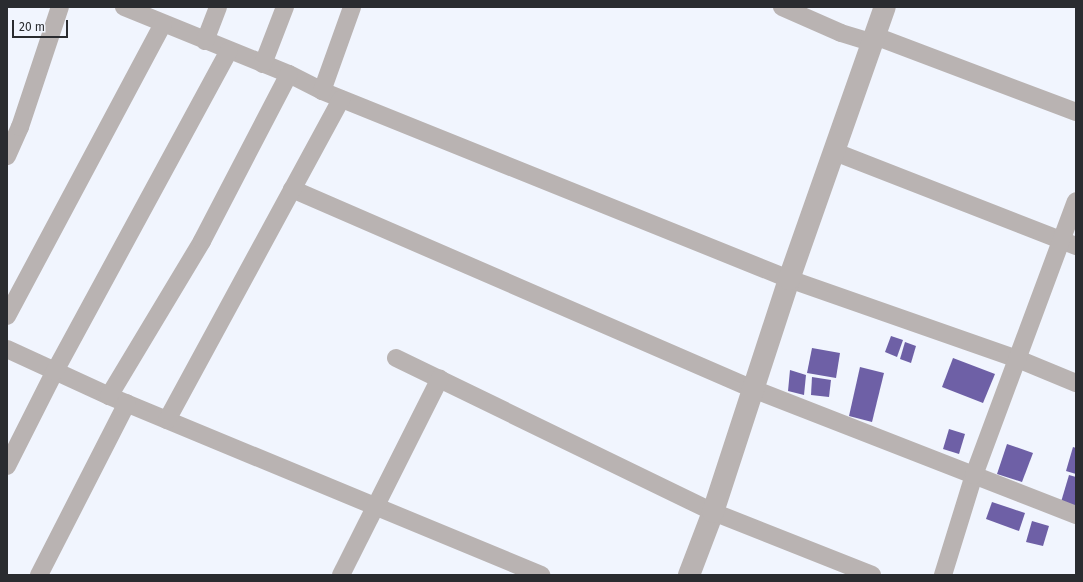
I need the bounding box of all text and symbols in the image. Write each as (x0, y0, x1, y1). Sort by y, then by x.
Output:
scale bar (14, 12, 70, 38)
text: 20 m (19, 20, 45, 34)

